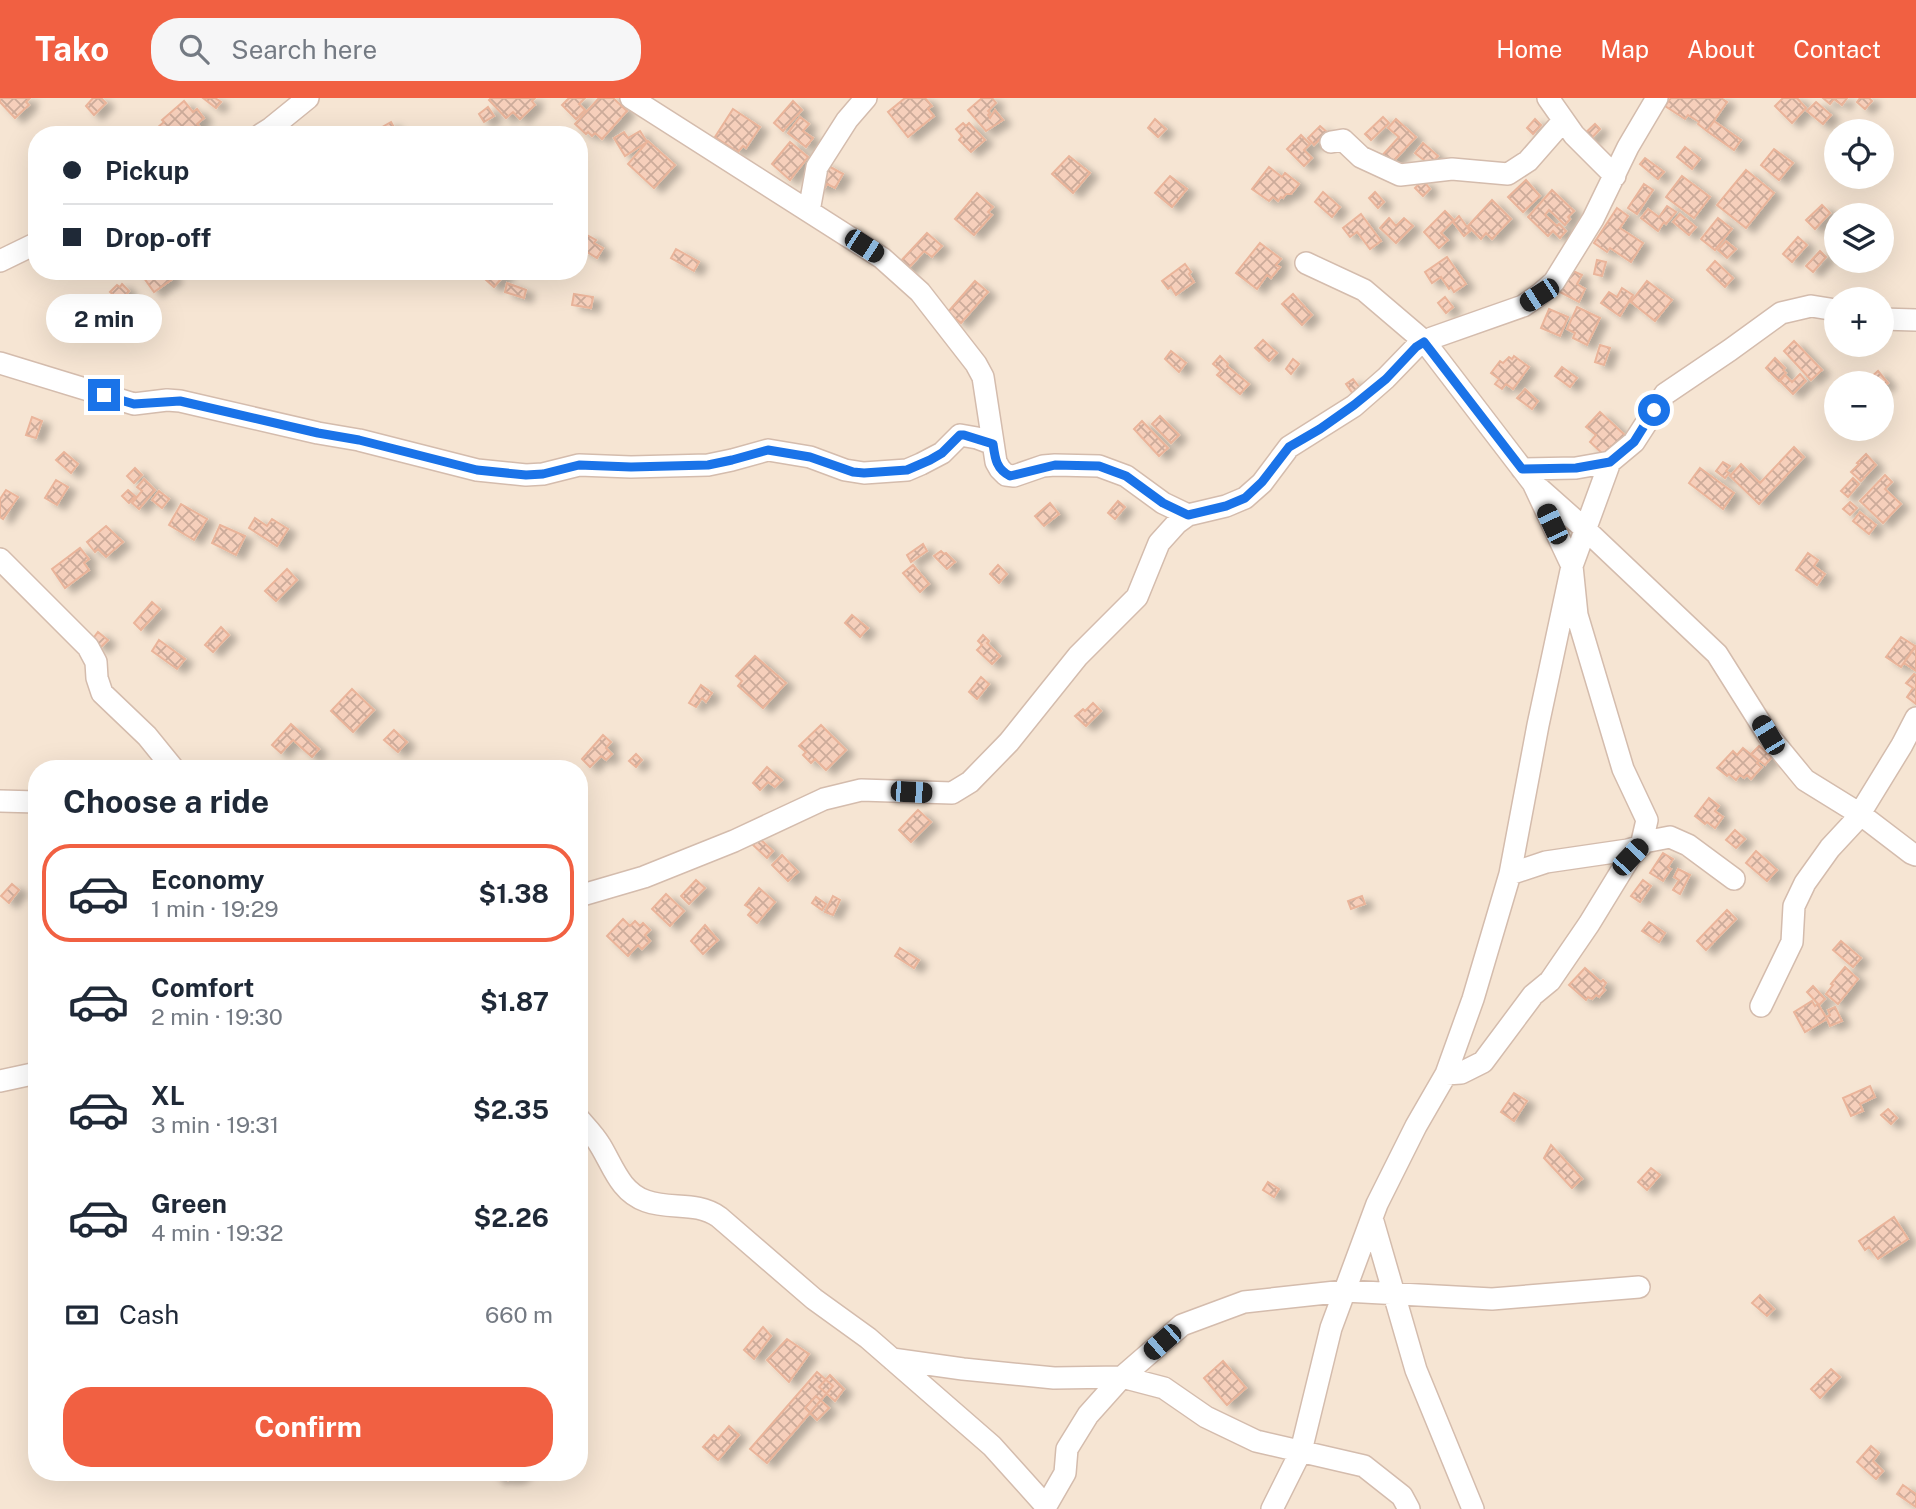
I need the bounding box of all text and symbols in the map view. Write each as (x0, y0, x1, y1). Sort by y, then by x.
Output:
search box (151, 18, 641, 81)
text: Tako (35, 30, 109, 68)
icon: search (175, 30, 213, 68)
text: Search here (231, 34, 377, 65)
text: Home (1496, 35, 1562, 63)
text: Map (1600, 35, 1649, 63)
text: About (1687, 35, 1755, 63)
text: Contact (1793, 35, 1881, 63)
map controls (1824, 119, 1894, 441)
button: locate (1824, 119, 1894, 189)
text: Pickup (105, 155, 189, 186)
button: layers (1824, 203, 1894, 273)
text: Drop-off (105, 222, 211, 253)
car (841, 226, 888, 266)
car (1516, 275, 1563, 315)
button: + (1824, 287, 1894, 357)
callout: 2 min (46, 294, 162, 342)
text: 2 min (74, 305, 134, 332)
button: − (1824, 371, 1894, 441)
route end (88, 379, 120, 411)
route start (1638, 394, 1670, 426)
car (1534, 501, 1571, 547)
car (1749, 712, 1788, 758)
car (890, 780, 933, 804)
text: Choose a ride (63, 783, 269, 820)
car (1608, 834, 1653, 880)
icon: car (67, 862, 130, 925)
text: Economy (151, 864, 264, 895)
text: $1.38 (479, 878, 549, 909)
text: 1 min · 19:29 (151, 895, 279, 922)
icon: car (67, 970, 130, 1033)
text: Comfort (151, 972, 254, 1003)
text: $1.87 (480, 986, 549, 1017)
text: 2 min · 19:30 (151, 1003, 283, 1030)
icon: car (67, 1078, 130, 1141)
text: XL (151, 1080, 185, 1111)
text: $2.35 (473, 1094, 549, 1125)
text: 3 min · 19:31 (151, 1111, 279, 1138)
icon: car (67, 1186, 130, 1249)
text: Green (151, 1188, 227, 1219)
text: $2.26 (474, 1202, 549, 1233)
text: 4 min · 19:32 (151, 1219, 283, 1246)
icon: cash (63, 1296, 101, 1334)
text: Cash (119, 1299, 179, 1330)
text: 660 m (485, 1301, 553, 1328)
car (1140, 1320, 1185, 1364)
button: Confirm (63, 1387, 553, 1467)

